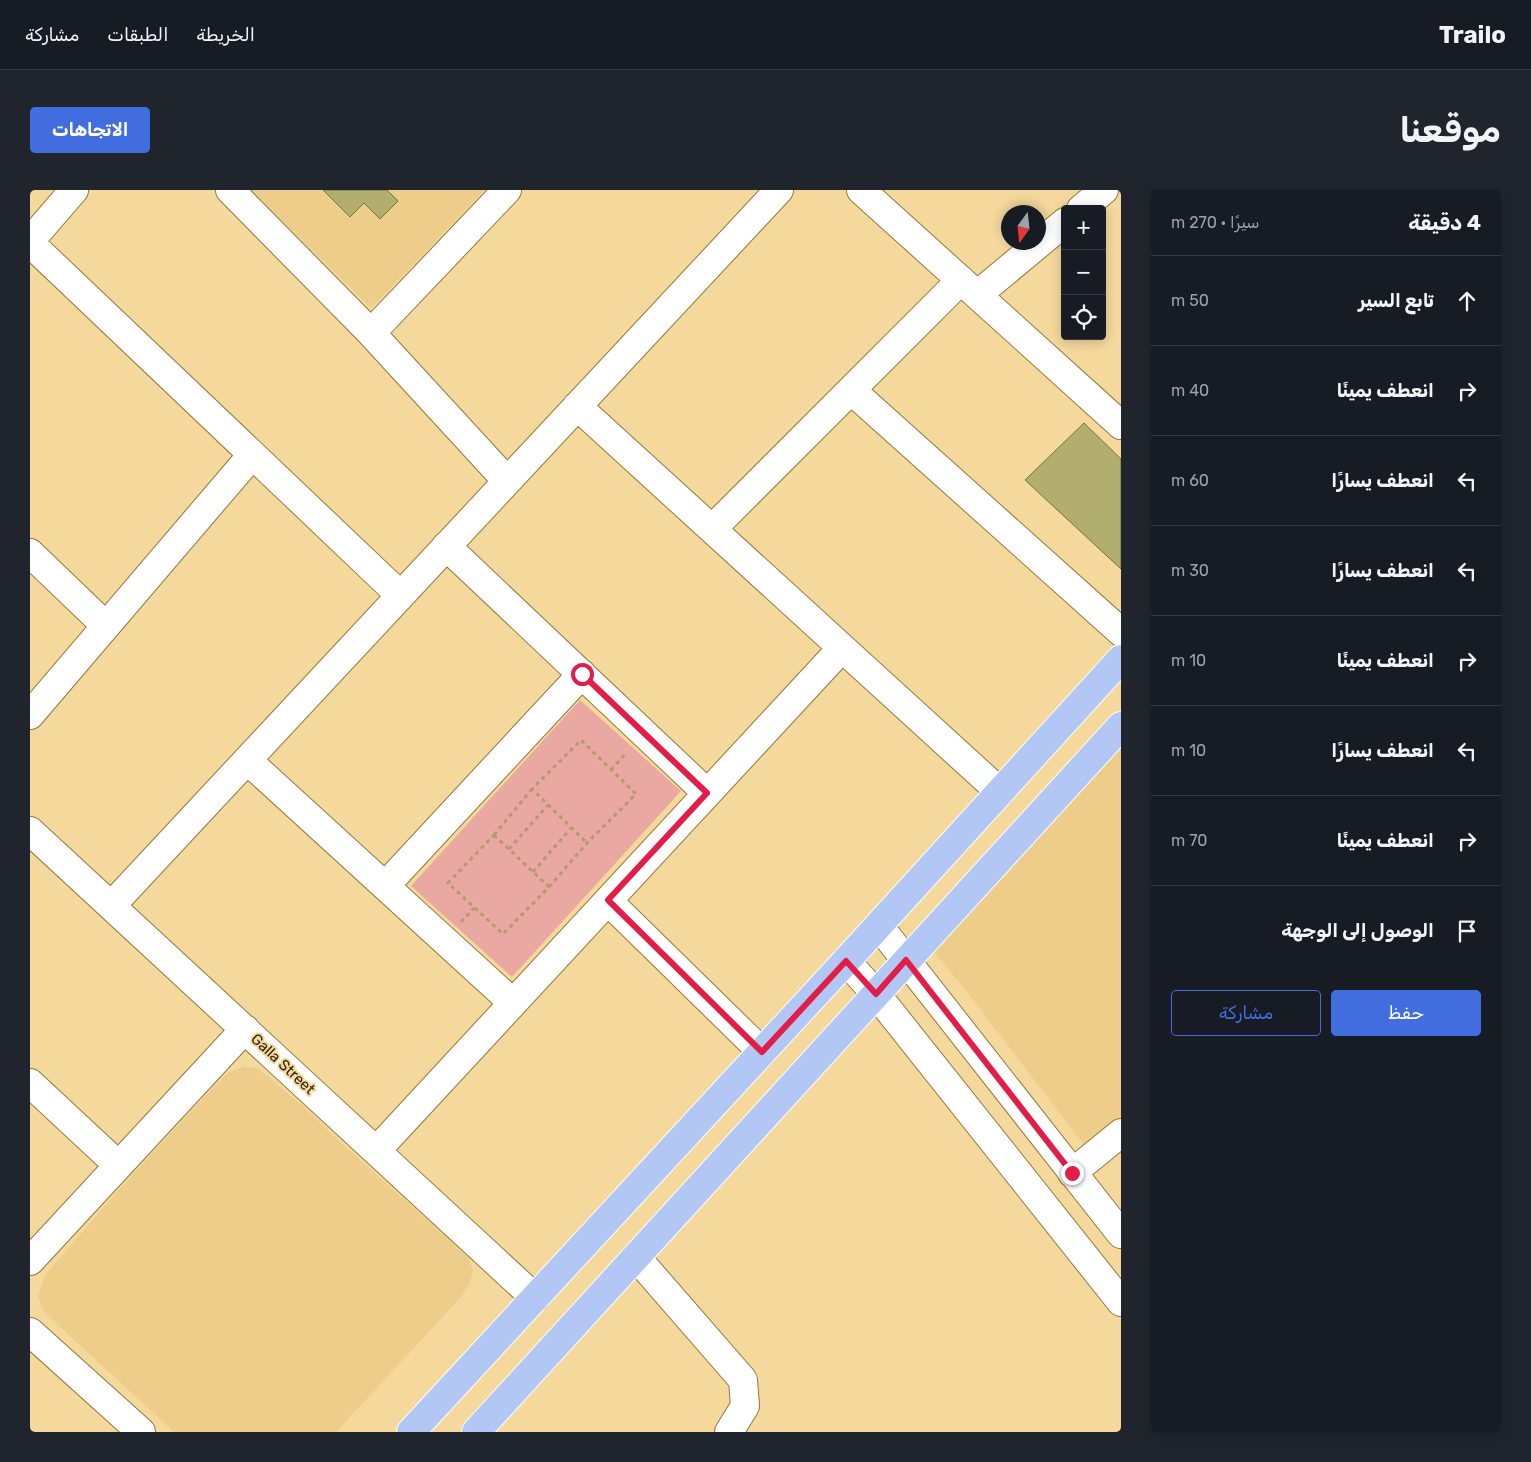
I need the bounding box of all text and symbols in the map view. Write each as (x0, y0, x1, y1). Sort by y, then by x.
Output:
text: Trailo (1439, 21, 1506, 49)
text: مشاركة (25, 24, 79, 46)
text: الطبقات (107, 24, 168, 46)
text: الخريطة (196, 24, 255, 46)
button: الاتجاهات (30, 107, 150, 153)
text: موقعنا (1399, 109, 1501, 151)
north arrow (1001, 205, 1046, 250)
map controls (1061, 205, 1106, 340)
button: + (1061, 205, 1106, 250)
text: 4 دقيقة (1408, 210, 1481, 235)
text: سيرًا · 270 m (1171, 213, 1260, 232)
button: − (1061, 250, 1106, 295)
icon: ahead (1453, 287, 1481, 315)
text: تابع السير (1358, 289, 1434, 312)
text: 50 m (1171, 291, 1209, 310)
button: locate (1061, 295, 1106, 340)
icon: right (1453, 377, 1481, 405)
text: انعطف يمينًا (1337, 379, 1434, 402)
text: 40 m (1171, 381, 1209, 400)
icon: left (1453, 467, 1481, 495)
text: انعطف يسارًا (1331, 469, 1434, 492)
text: 60 m (1171, 471, 1209, 490)
icon: left (1453, 557, 1481, 585)
text: انعطف يسارًا (1331, 559, 1434, 582)
text: 30 m (1171, 561, 1209, 580)
icon: right (1453, 647, 1481, 675)
text: انعطف يمينًا (1337, 649, 1434, 672)
text: 10 m (1171, 651, 1206, 670)
route start (571, 663, 594, 686)
icon: left (1453, 737, 1481, 765)
text: انعطف يسارًا (1331, 739, 1434, 762)
text: 10 m (1171, 741, 1206, 760)
icon: right (1453, 827, 1481, 855)
text: انعطف يمينًا (1337, 829, 1434, 852)
text: 70 m (1171, 831, 1208, 850)
icon: arrive (1453, 917, 1481, 945)
text: الوصول إلى الوجهة (1281, 919, 1434, 942)
button: مشاركة (1171, 990, 1321, 1036)
button: حفظ (1331, 990, 1481, 1036)
street label: Galla Street (247, 1030, 319, 1098)
route end (1061, 1162, 1084, 1185)

